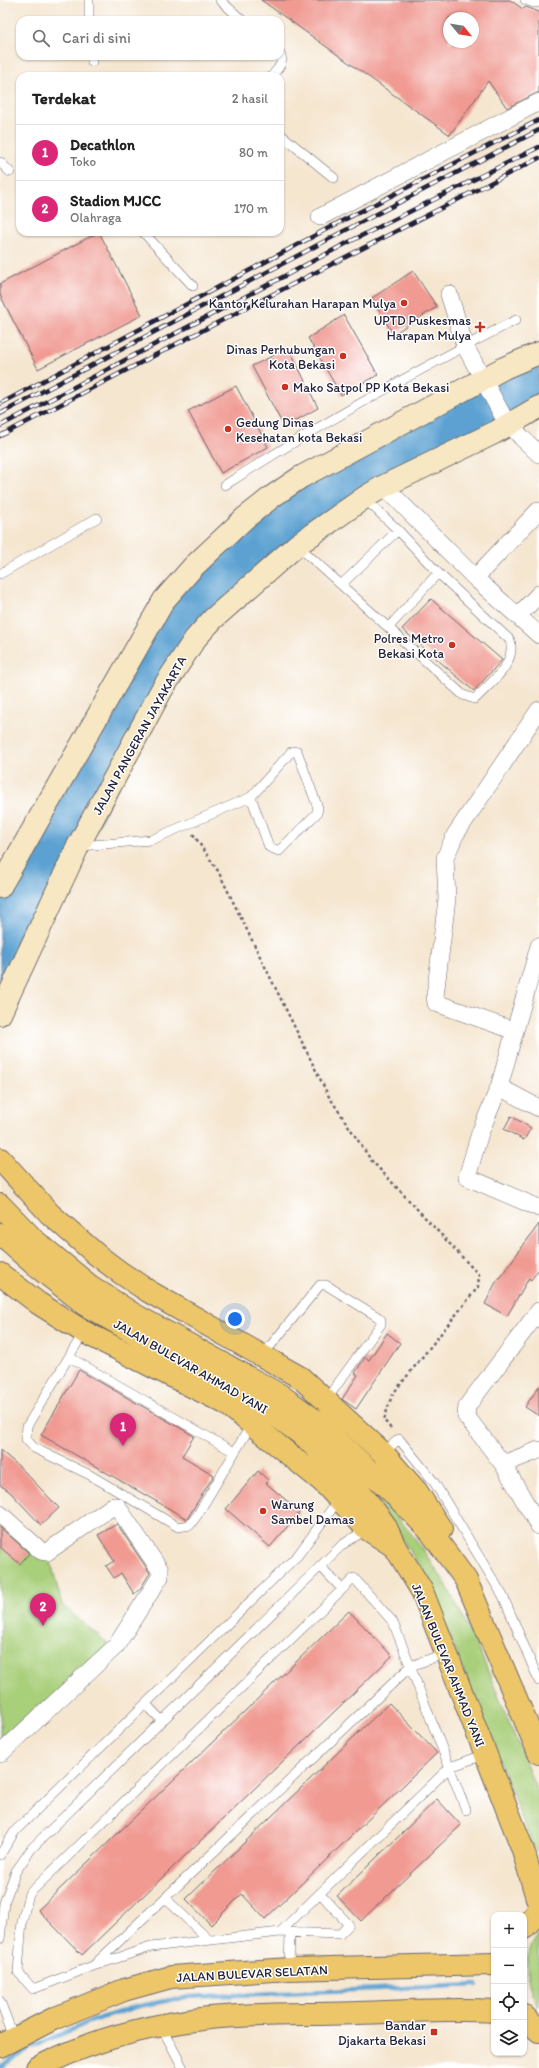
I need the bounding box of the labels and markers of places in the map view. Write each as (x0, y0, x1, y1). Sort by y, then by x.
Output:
place label: Kantor Kelurahan Harapan Mulya (209, 296, 397, 311)
marker: Kantor Kelurahan Harapan Mulya (399, 298, 409, 308)
place label: UPTD Puskesmas Harapan Mulya (374, 313, 472, 343)
marker: UPTD Puskesmas Harapan Mulya (474, 321, 486, 333)
place label: Dinas Perhubungan Kota Bekasi (226, 342, 335, 372)
marker: Dinas Perhubungan Kota Bekasi (338, 351, 348, 361)
place label: Mako Satpol PP Kota Bekasi (293, 380, 449, 395)
marker: Mako Satpol PP Kota Bekasi (280, 382, 290, 392)
place label: Gedung Dinas Kesehatan kota Bekasi (236, 415, 362, 445)
marker: Gedung Dinas Kesehatan kota Bekasi (223, 424, 233, 434)
place label: Polres Metro Bekasi Kota (374, 631, 445, 661)
marker: Polres Metro Bekasi Kota (447, 640, 457, 650)
pin: 1 (110, 1413, 136, 1446)
place label: Warung Sambel Damas (271, 1497, 355, 1527)
marker: Warung Sambel Damas (258, 1506, 268, 1516)
pin: 2 (30, 1593, 56, 1626)
place label: Bandar Djakarta Bekasi (338, 2018, 427, 2048)
marker: Bandar Djakarta Bekasi (429, 2027, 439, 2037)

